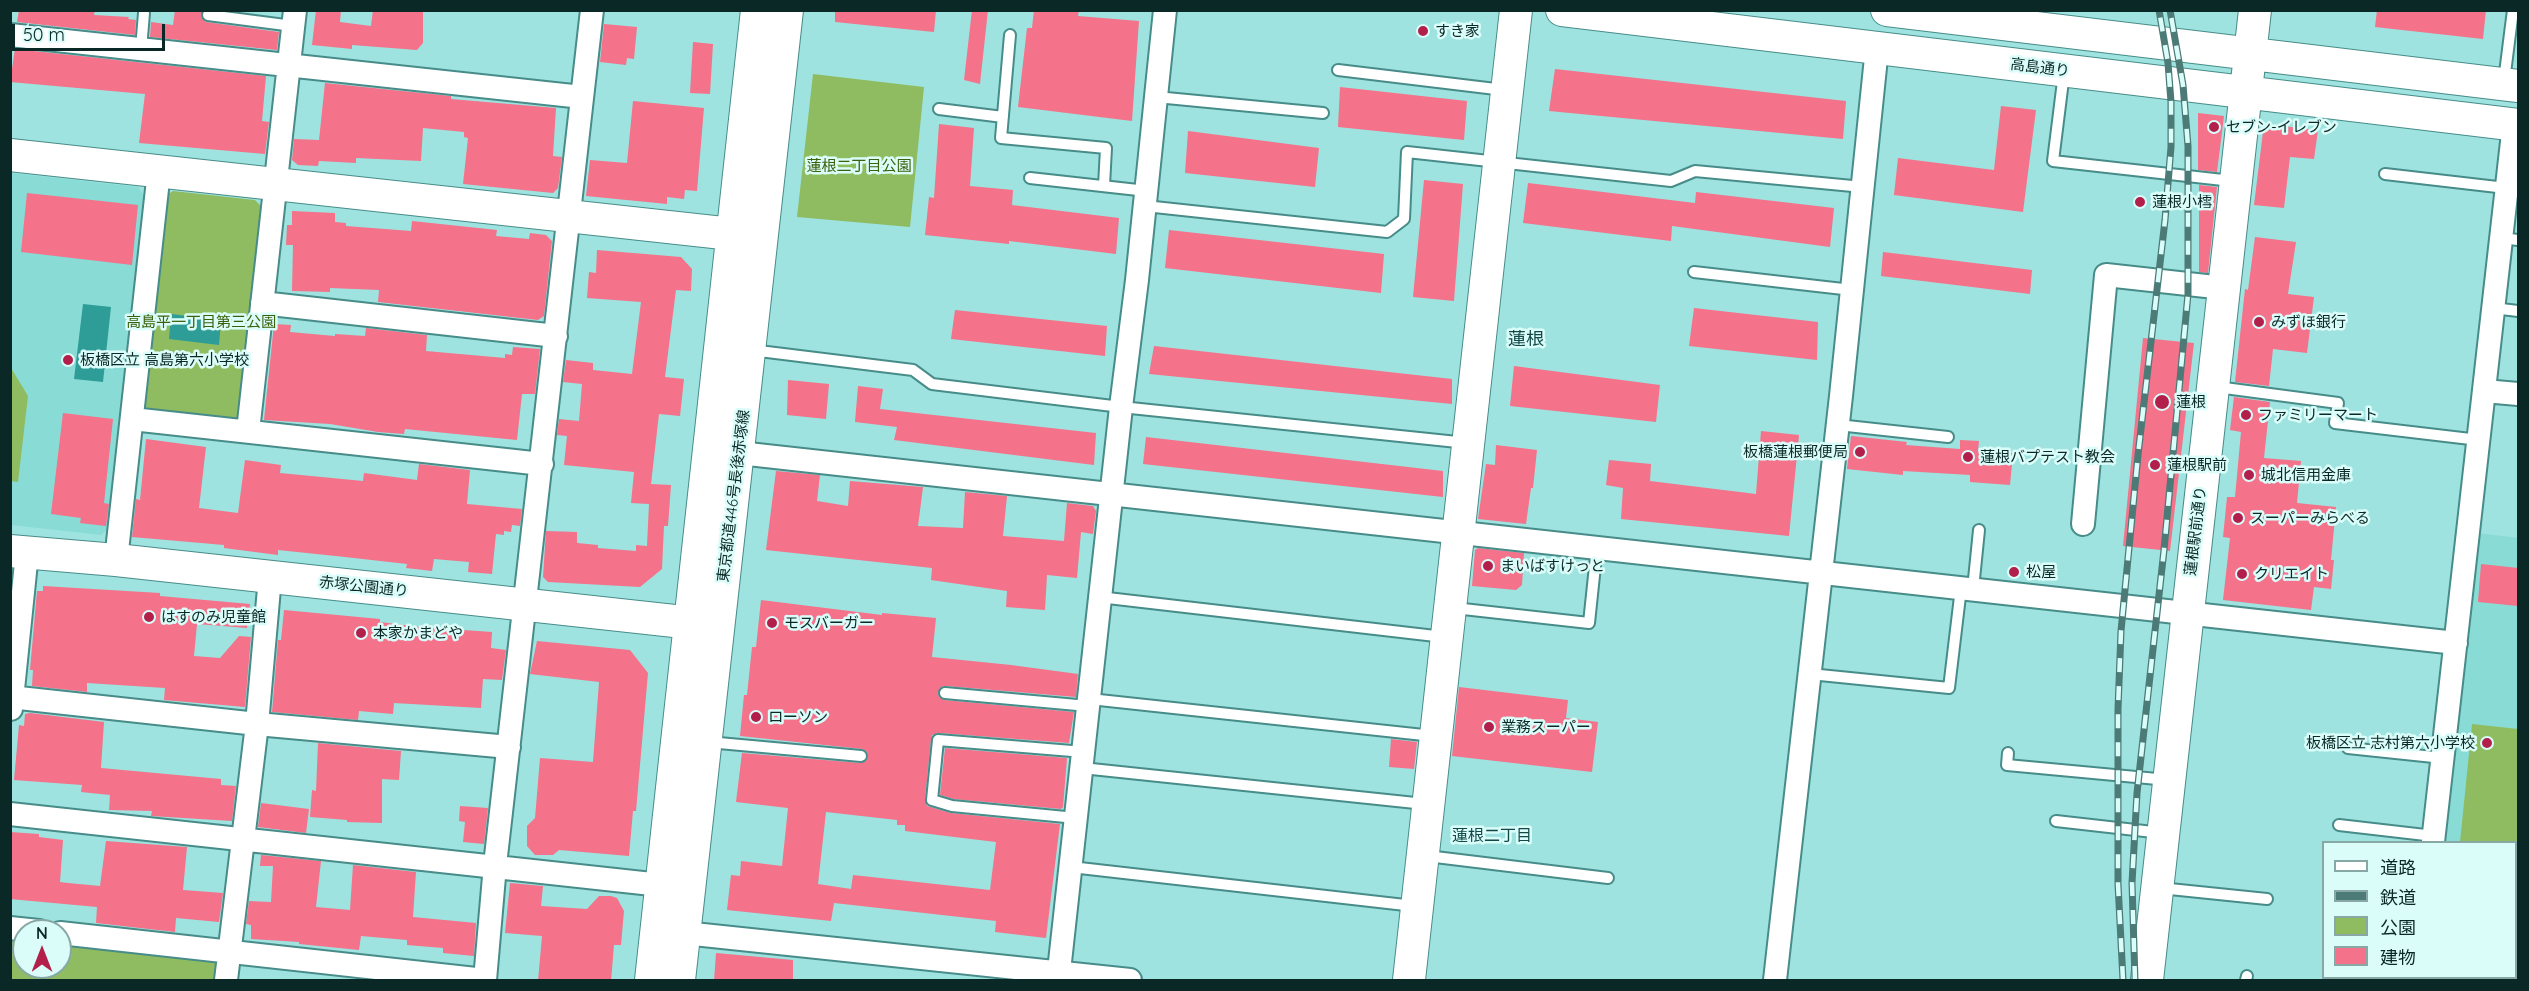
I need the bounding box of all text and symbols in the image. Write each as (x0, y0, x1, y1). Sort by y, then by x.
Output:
scale bar (15, 12, 168, 50)
place label: すき家 (1435, 22, 1480, 40)
text: 50 m (23, 23, 65, 46)
marker: すき家 (1416, 24, 1430, 38)
street label: 高島通り (2009, 55, 2071, 81)
place label: セブン-イレブン (2226, 118, 2337, 136)
marker: セブン-イレブン (2207, 120, 2221, 134)
park label: 蓮根二丁目公園 (807, 157, 911, 175)
place label: 蓮根小樰 (2152, 193, 2212, 211)
marker: 蓮根小樰 (2133, 195, 2147, 209)
park label: 高島平一丁目第三公園 (126, 313, 276, 331)
place label: みずほ銀行 (2271, 313, 2346, 331)
marker: みずほ銀行 (2252, 315, 2266, 329)
district label: 蓮根 (1508, 329, 1544, 351)
place label: 板橋区立 高島第六小学校 (80, 351, 249, 369)
marker: 板橋区立 高島第六小学校 (61, 353, 75, 367)
marker: 蓮根 (2153, 393, 2171, 411)
place label: 蓮根 (2176, 393, 2206, 411)
place label: ファミリーマート (2258, 406, 2378, 424)
marker: ファミリーマート (2239, 408, 2253, 422)
street label: 東京都道446号長後赤塚線 (714, 409, 754, 583)
place label: 板橋蓮根郵便局 (1743, 443, 1848, 461)
marker: 板橋蓮根郵便局 (1853, 445, 1867, 459)
place label: 蓮根バプテスト教会 (1980, 448, 2115, 466)
marker: 蓮根バプテスト教会 (1961, 450, 1975, 464)
place label: 蓮根駅前 (2167, 456, 2227, 474)
marker: 蓮根駅前 (2148, 458, 2162, 472)
place label: 城北信用金庫 (2261, 466, 2351, 484)
marker: 城北信用金庫 (2242, 468, 2256, 482)
street label: 蓮根駅前通り (2182, 485, 2210, 577)
place label: スーパーみらべる (2250, 509, 2370, 527)
marker: スーパーみらべる (2231, 511, 2245, 525)
place label: まいばすけっと (1500, 557, 1605, 575)
marker: まいばすけっと (1481, 559, 1495, 573)
place label: 松屋 (2026, 563, 2056, 581)
marker: 松屋 (2007, 565, 2021, 579)
place label: クリエイト (2254, 565, 2329, 583)
marker: クリエイト (2235, 567, 2249, 581)
street label: 赤塚公園通り (318, 573, 410, 601)
place label: はすのみ児童館 (161, 608, 266, 626)
marker: はすのみ児童館 (142, 610, 156, 624)
place label: モスバーガー (784, 614, 874, 632)
marker: モスバーガー (765, 616, 779, 630)
place label: 本家かまどや (373, 624, 463, 642)
marker: 本家かまどや (354, 626, 368, 640)
place label: ローソン (768, 708, 828, 726)
marker: ローソン (749, 710, 763, 724)
place label: 業務スーパー (1501, 718, 1591, 736)
marker: 業務スーパー (1482, 720, 1496, 734)
place label: 板橋区立 志村第六小学校 (2306, 734, 2475, 752)
marker: 板橋区立 志村第六小学校 (2480, 736, 2494, 750)
district label: 蓮根二丁目 (1452, 826, 1532, 846)
legend (2322, 841, 2517, 979)
text: 道路 (2380, 856, 2416, 879)
text: 鉄道 (2380, 886, 2416, 909)
text: 公園 (2380, 916, 2416, 939)
north arrow (12, 919, 72, 979)
text: N (36, 923, 48, 943)
text: 建物 (2380, 946, 2416, 969)

